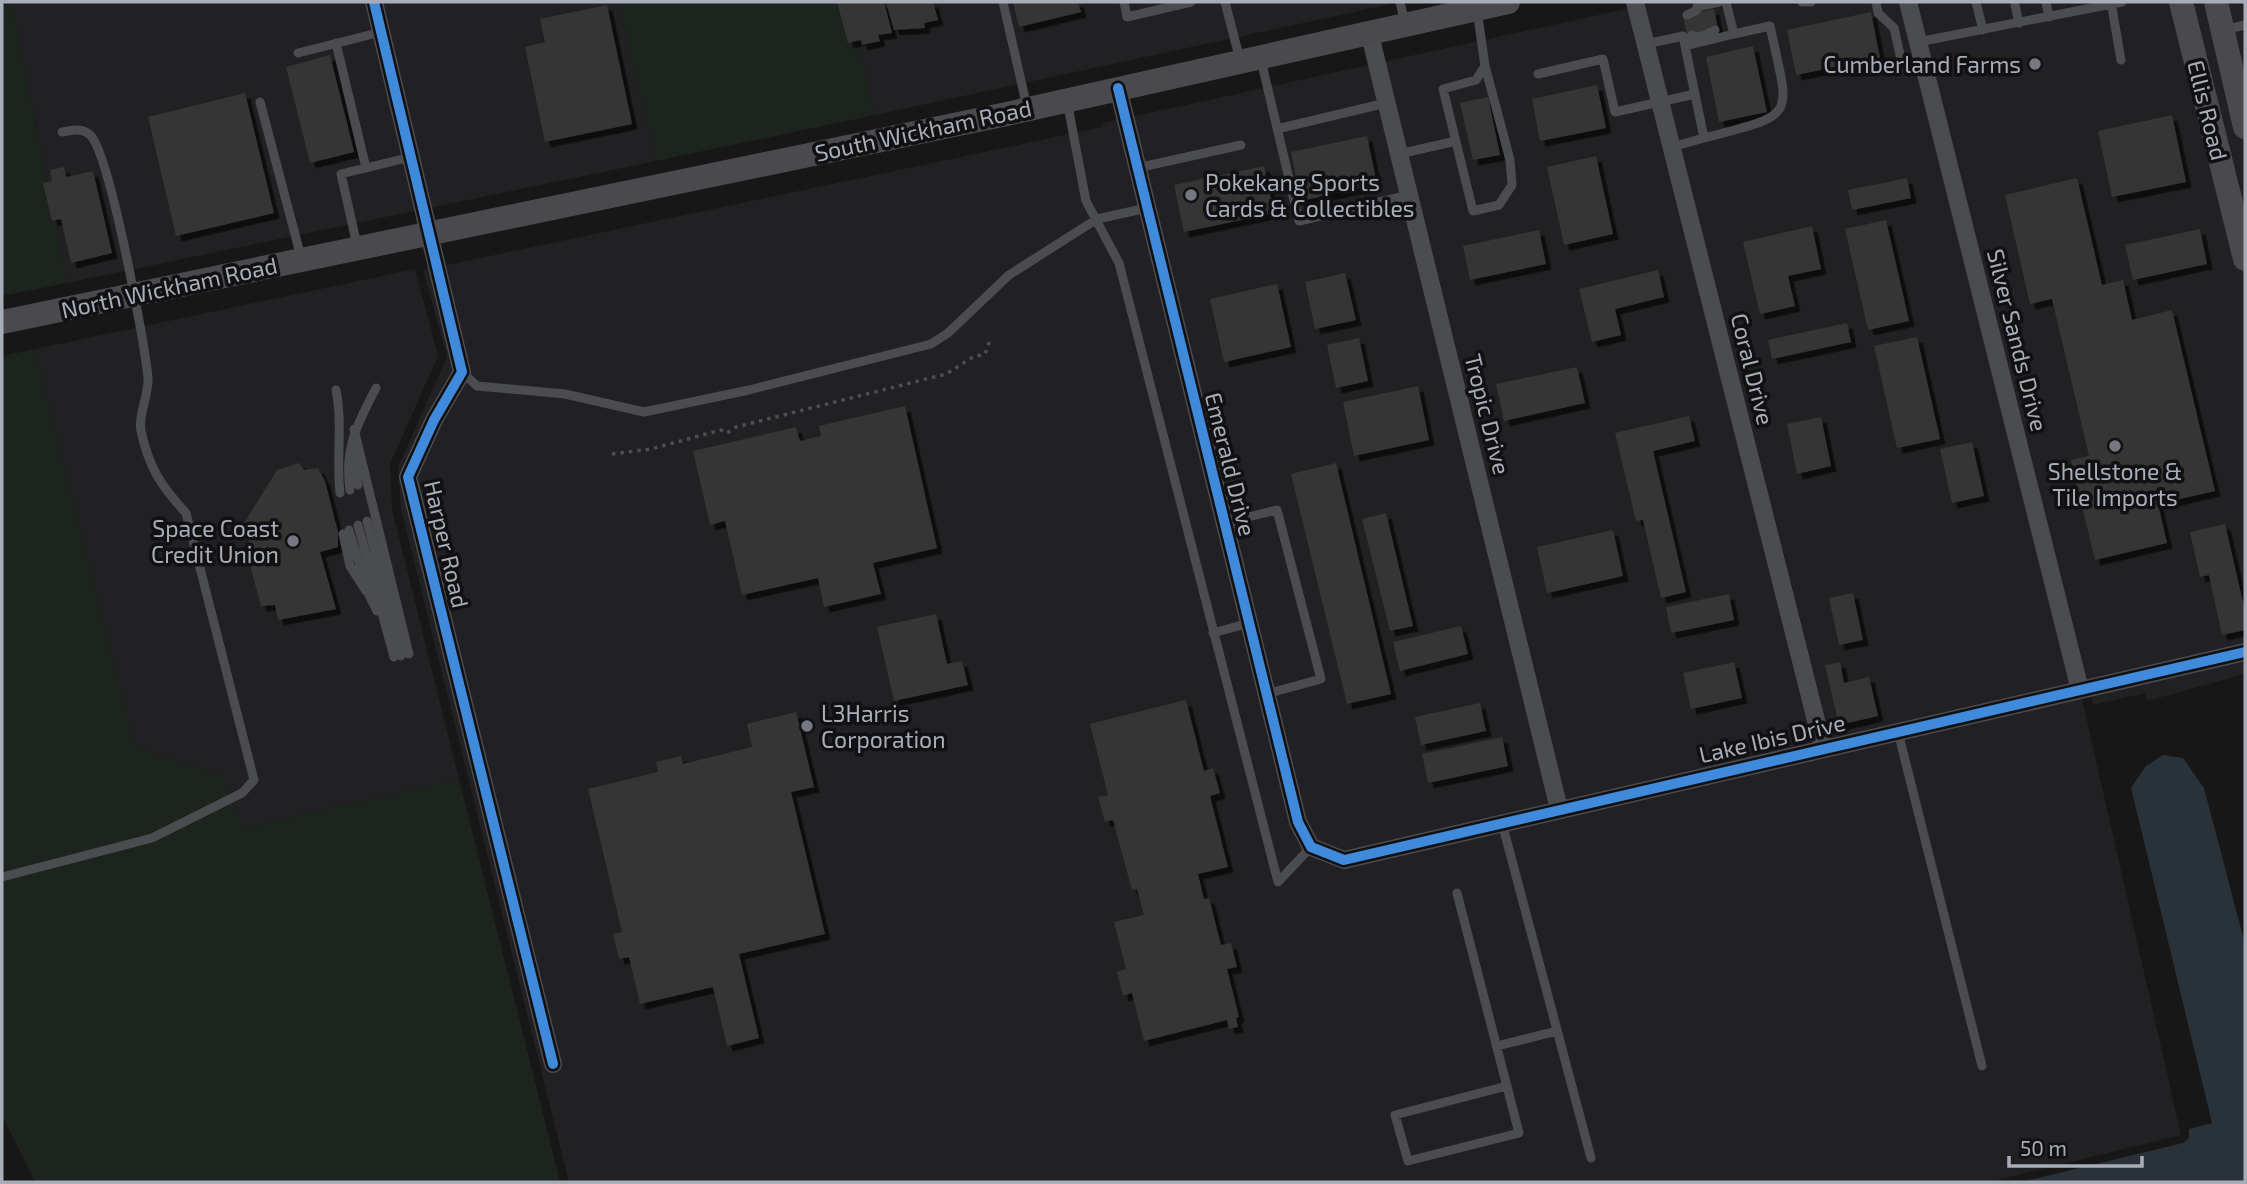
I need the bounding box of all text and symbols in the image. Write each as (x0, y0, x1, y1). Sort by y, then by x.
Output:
place label: Cumberland Farms (1823, 50, 2021, 78)
marker: Cumberland Farms (2027, 56, 2043, 72)
street label: Ellis Road (2182, 57, 2234, 163)
street label: South Wickham Road (812, 93, 1034, 167)
place label: Pokekang Sports Cards & Collectibles (1205, 168, 1414, 222)
marker: Pokekang Sports Cards & Collectibles (1183, 187, 1199, 203)
street label: Silver Sands Drive (1982, 246, 2054, 434)
street label: North Wickham Road (58, 250, 280, 324)
street label: Coral Drive (1726, 310, 1780, 428)
street label: Tropic Drive (1460, 351, 1516, 477)
street label: Emerald Drive (1200, 389, 1262, 539)
marker: Shellstone & Tile Imports (2107, 438, 2123, 454)
place label: Shellstone & Tile Imports (2048, 457, 2182, 511)
street label: Harper Road (419, 478, 475, 610)
place label: Space Coast Credit Union (151, 514, 279, 568)
marker: Space Coast Credit Union (285, 533, 301, 549)
place label: L3Harris Corporation (821, 699, 946, 753)
street label: Lake Ibis Drive (1696, 708, 1848, 768)
marker: L3Harris Corporation (799, 718, 815, 734)
scale bar (2009, 1124, 2142, 1168)
text: 50 m (2020, 1135, 2067, 1160)

